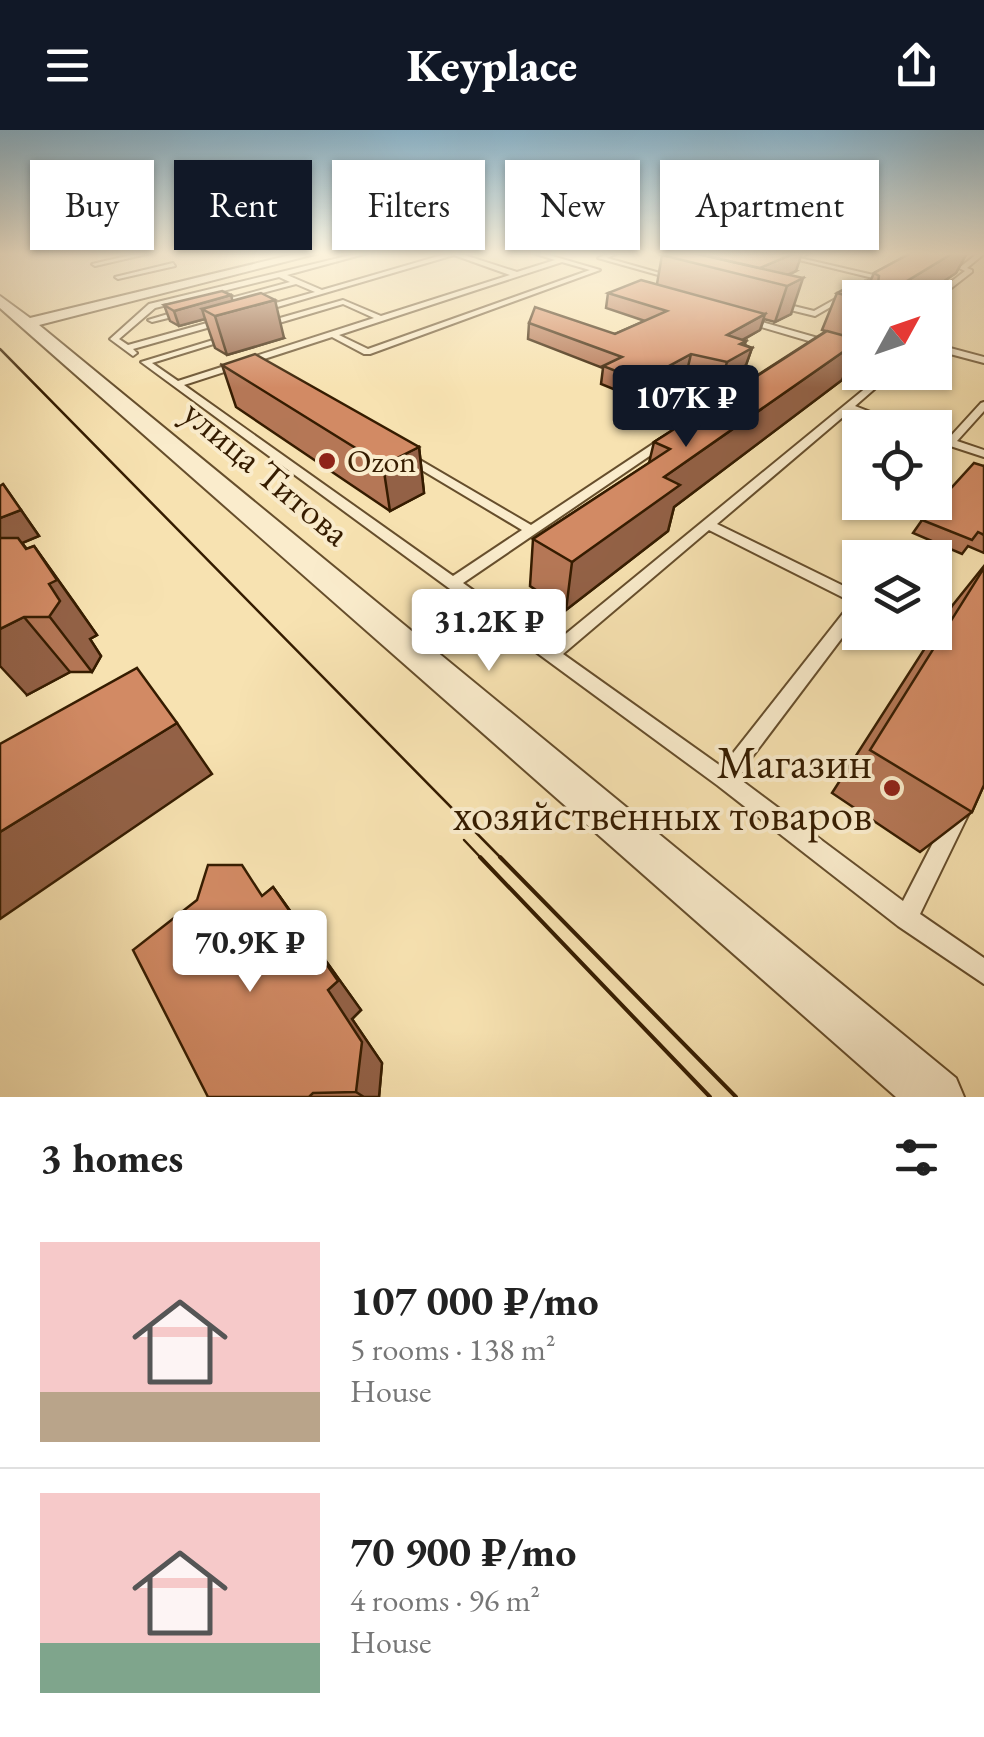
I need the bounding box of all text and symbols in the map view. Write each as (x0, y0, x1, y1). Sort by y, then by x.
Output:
text: Keyplace (407, 36, 577, 94)
icon: menu (40, 38, 95, 93)
icon: share (889, 38, 944, 93)
chip: Buy (30, 160, 154, 250)
chip: Rent (174, 160, 312, 250)
chip: Filters (332, 160, 485, 250)
chip: New (505, 160, 640, 250)
chip: Apartment (660, 160, 879, 250)
north arrow (842, 280, 952, 390)
map controls (842, 280, 952, 650)
pin: 107K ₽ (605, 365, 767, 450)
text: 107K ₽ (635, 376, 737, 418)
street label: улица Титова (173, 388, 361, 557)
button: locate (842, 410, 952, 520)
place label: Ozon (347, 440, 416, 482)
marker: Ozon (316, 450, 338, 472)
button: layers (842, 540, 952, 650)
pin: 31.2K ₽ (397, 589, 581, 674)
text: 31.2K ₽ (434, 600, 544, 642)
place label: Магазин хозяйственных товаров (453, 733, 872, 843)
marker: Магазин хозяйственных товаров (881, 777, 903, 799)
pin: 70.9K ₽ (158, 910, 342, 995)
text: 70.9K ₽ (195, 921, 305, 963)
text: 3 homes (40, 1130, 183, 1185)
icon: filters (889, 1130, 944, 1185)
text: 107 000 ₽/mo (350, 1273, 599, 1328)
icon: home (120, 1282, 240, 1402)
text: 5 rooms · 138 m² (350, 1328, 556, 1370)
text: House (350, 1370, 431, 1412)
text: 70 900 ₽/mo (350, 1524, 576, 1579)
icon: home (120, 1533, 240, 1653)
text: 4 rooms · 96 m² (350, 1579, 540, 1621)
text: House (350, 1621, 431, 1663)

